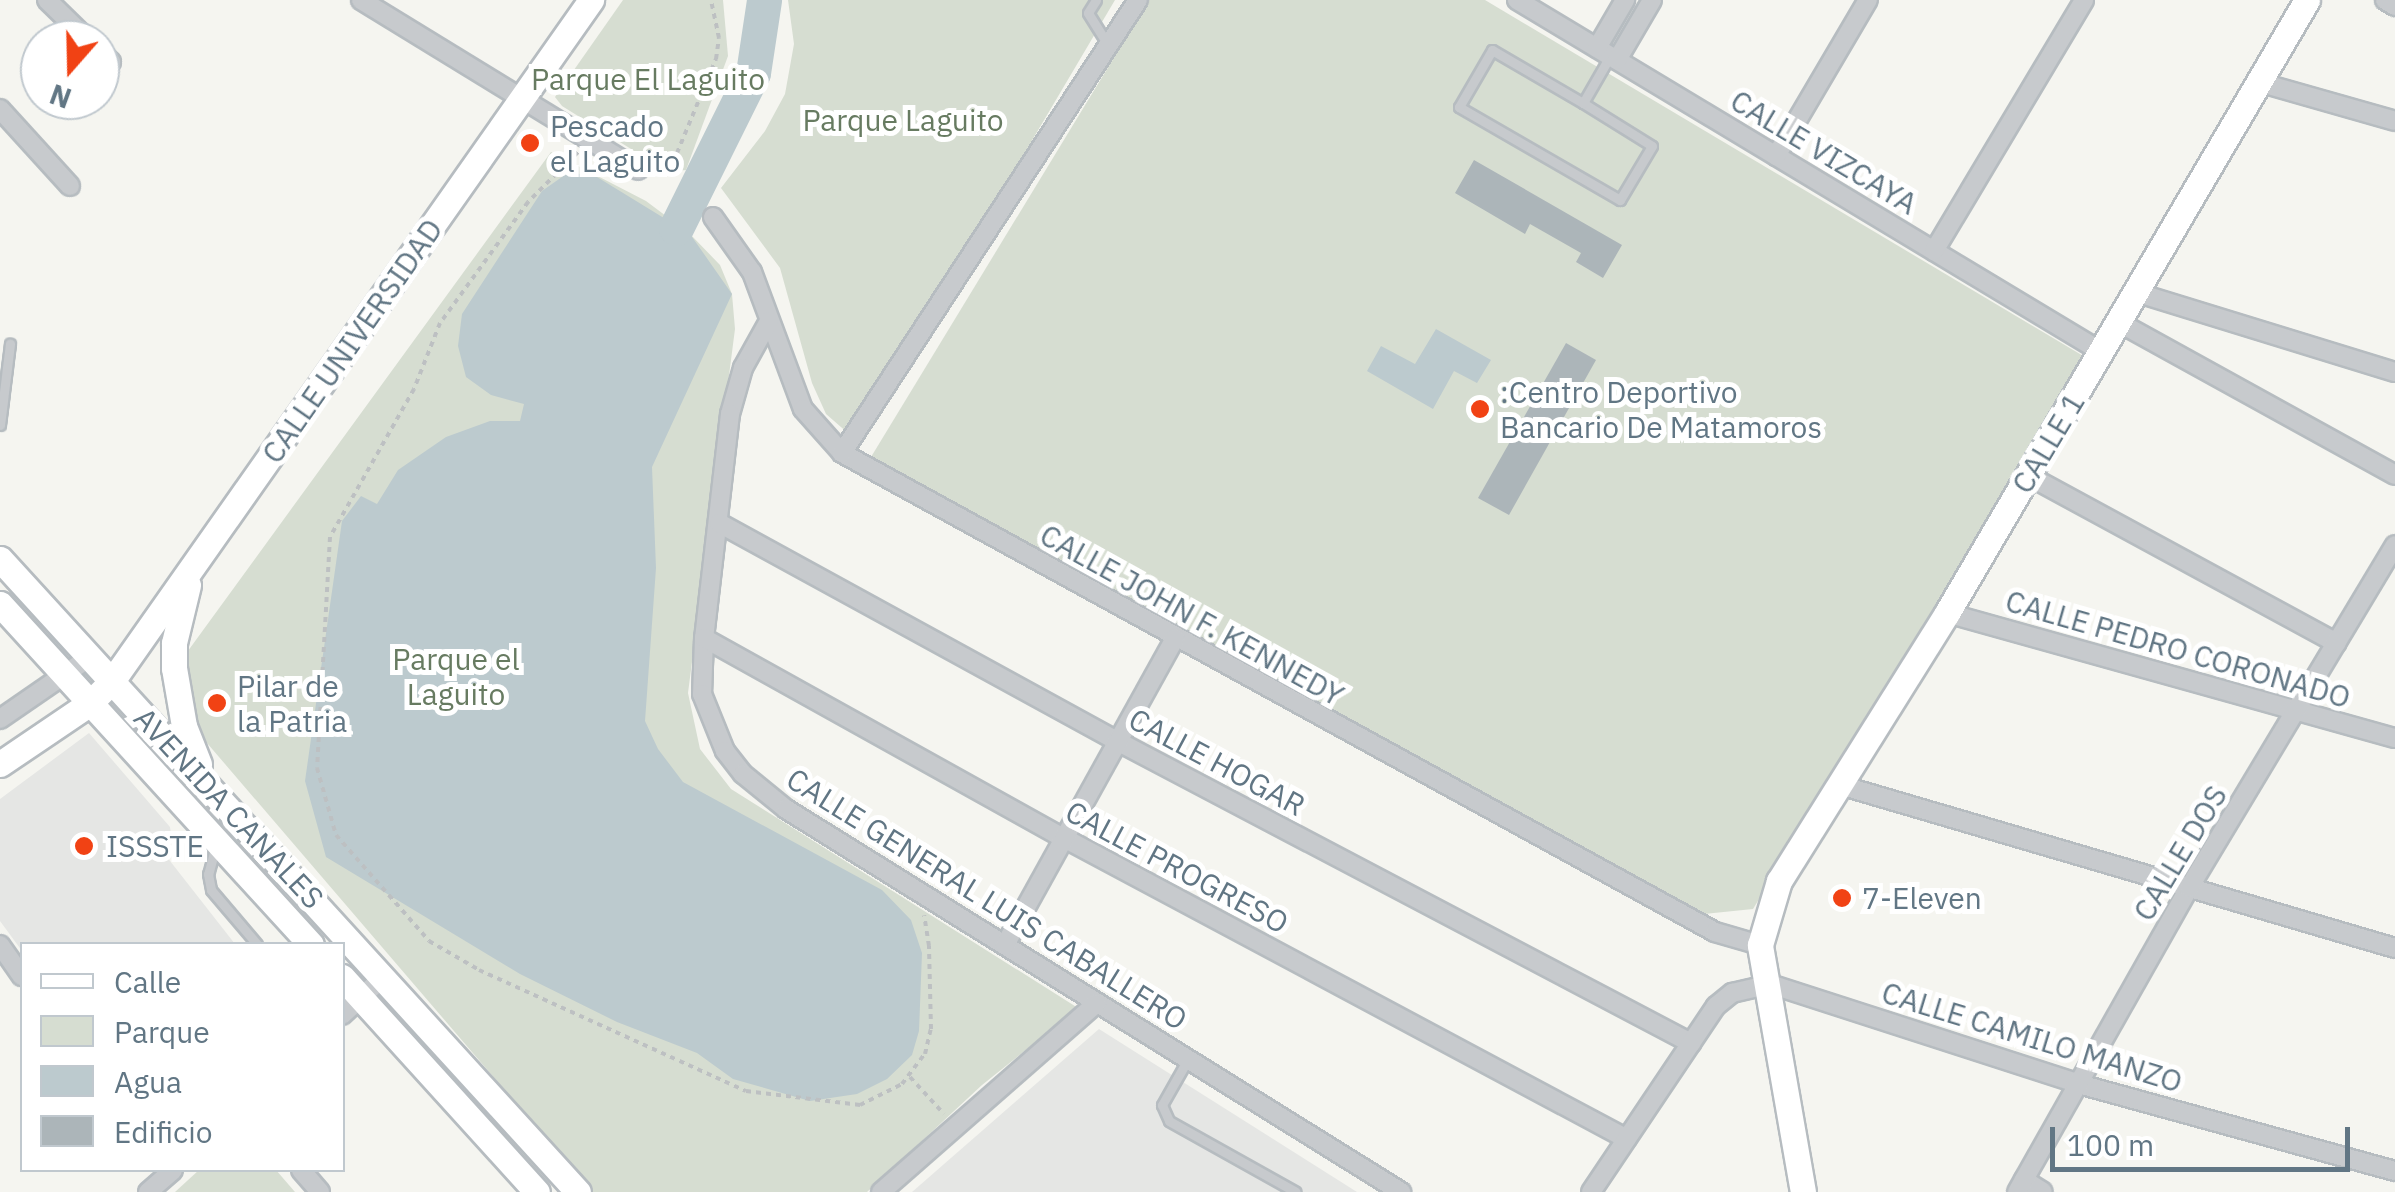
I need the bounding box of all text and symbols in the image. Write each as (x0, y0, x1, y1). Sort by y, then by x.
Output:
north arrow (20, 20, 120, 120)
park label: Parque El Laguito (531, 61, 765, 97)
text: N (44, 76, 76, 118)
street label: CALLE VIZCAYA (1724, 82, 1924, 222)
park label: Parque Laguito (802, 102, 1004, 138)
place label: Pescado el Laguito (550, 108, 680, 178)
marker: Pescado el Laguito (519, 132, 541, 154)
street label: CALLE UNIVERSIDAD (254, 212, 450, 470)
place label: :Centro Deportivo Bancario De Matamoros (1500, 374, 1822, 444)
street label: CALLE 1 (2004, 386, 2092, 500)
marker: :Centro Deportivo Bancario De Matamoros (1469, 398, 1491, 420)
street label: CALLE JOHN F. KENNEDY (1034, 516, 1350, 714)
street label: CALLE PEDRO CORONADO (2001, 583, 2355, 715)
park label: Parque el Laguito (392, 641, 520, 712)
place label: Pilar de la Patria (237, 668, 347, 738)
marker: Pilar de la Patria (206, 692, 228, 714)
street label: AVENIDA CANALES (127, 700, 331, 916)
street label: CALLE HOGAR (1123, 701, 1311, 823)
street label: CALLE GENERAL LUIS CABALLERO (780, 760, 1194, 1038)
street label: CALLE DOS (2126, 779, 2234, 927)
street label: CALLE PROGRESO (1059, 793, 1295, 941)
place label: ISSSTE (106, 828, 204, 864)
marker: ISSSTE (71, 833, 97, 859)
place label: 7-Eleven (1862, 880, 1982, 916)
marker: 7-Eleven (1831, 887, 1853, 909)
legend (20, 942, 345, 1172)
text: Calle (114, 962, 181, 1001)
street label: CALLE CAMILO MANZO (1877, 974, 2187, 1100)
text: Parque (114, 1012, 210, 1051)
text: Agua (114, 1062, 182, 1101)
scale bar (2055, 1107, 2355, 1169)
text: Edificio (114, 1112, 213, 1151)
text: 100 m (2067, 1125, 2154, 1164)

